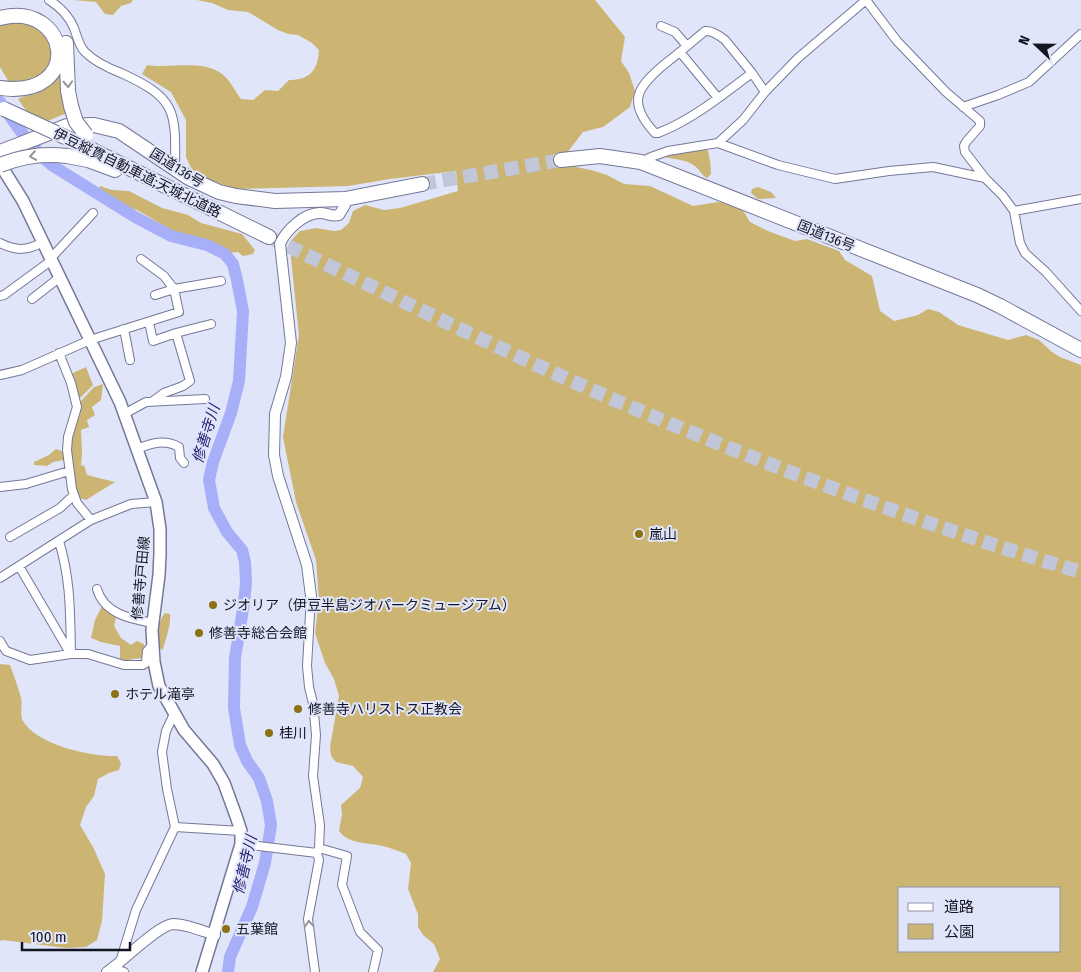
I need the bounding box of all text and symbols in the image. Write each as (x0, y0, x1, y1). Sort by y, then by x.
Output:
north arrow (1011, 20, 1061, 70)
text: N (1015, 33, 1034, 47)
one-way arrow (62, 80, 73, 88)
street label: 伊豆縦貫自動車道;天城北道路 (50, 125, 224, 221)
street label: 国道136号 (147, 145, 207, 191)
one-way arrow (29, 150, 37, 160)
street label: 国道136号 (795, 217, 857, 255)
water label: 修善寺川 (189, 401, 224, 465)
place label: 嵐山 (649, 526, 677, 543)
marker: 嵐山 (633, 528, 645, 540)
street label: 修善寺戸田線 (129, 535, 153, 621)
place label: ジオリア（伊豆半島ジオパークミュージアム） (223, 597, 516, 614)
marker: ジオリア（伊豆半島ジオパークミュージアム） (207, 599, 219, 611)
place label: 修善寺総合会館 (209, 625, 307, 642)
marker: 修善寺総合会館 (193, 627, 205, 639)
place label: ホテル滝亭 (125, 686, 195, 703)
marker: ホテル滝亭 (109, 688, 121, 700)
place label: 修善寺ハリストス正教会 (308, 701, 462, 718)
marker: 修善寺ハリストス正教会 (292, 703, 304, 715)
place label: 桂川 (279, 725, 307, 742)
marker: 桂川 (263, 727, 275, 739)
water label: 修善寺川 (229, 832, 261, 896)
legend (898, 887, 1061, 952)
text: 道路 (944, 898, 974, 916)
one-way arrow (303, 919, 314, 927)
scale bar (22, 920, 130, 952)
place label: 五葉館 (236, 921, 278, 938)
marker: 五葉館 (220, 923, 232, 935)
text: 公園 (944, 923, 974, 941)
text: 100 m (30, 928, 67, 946)

